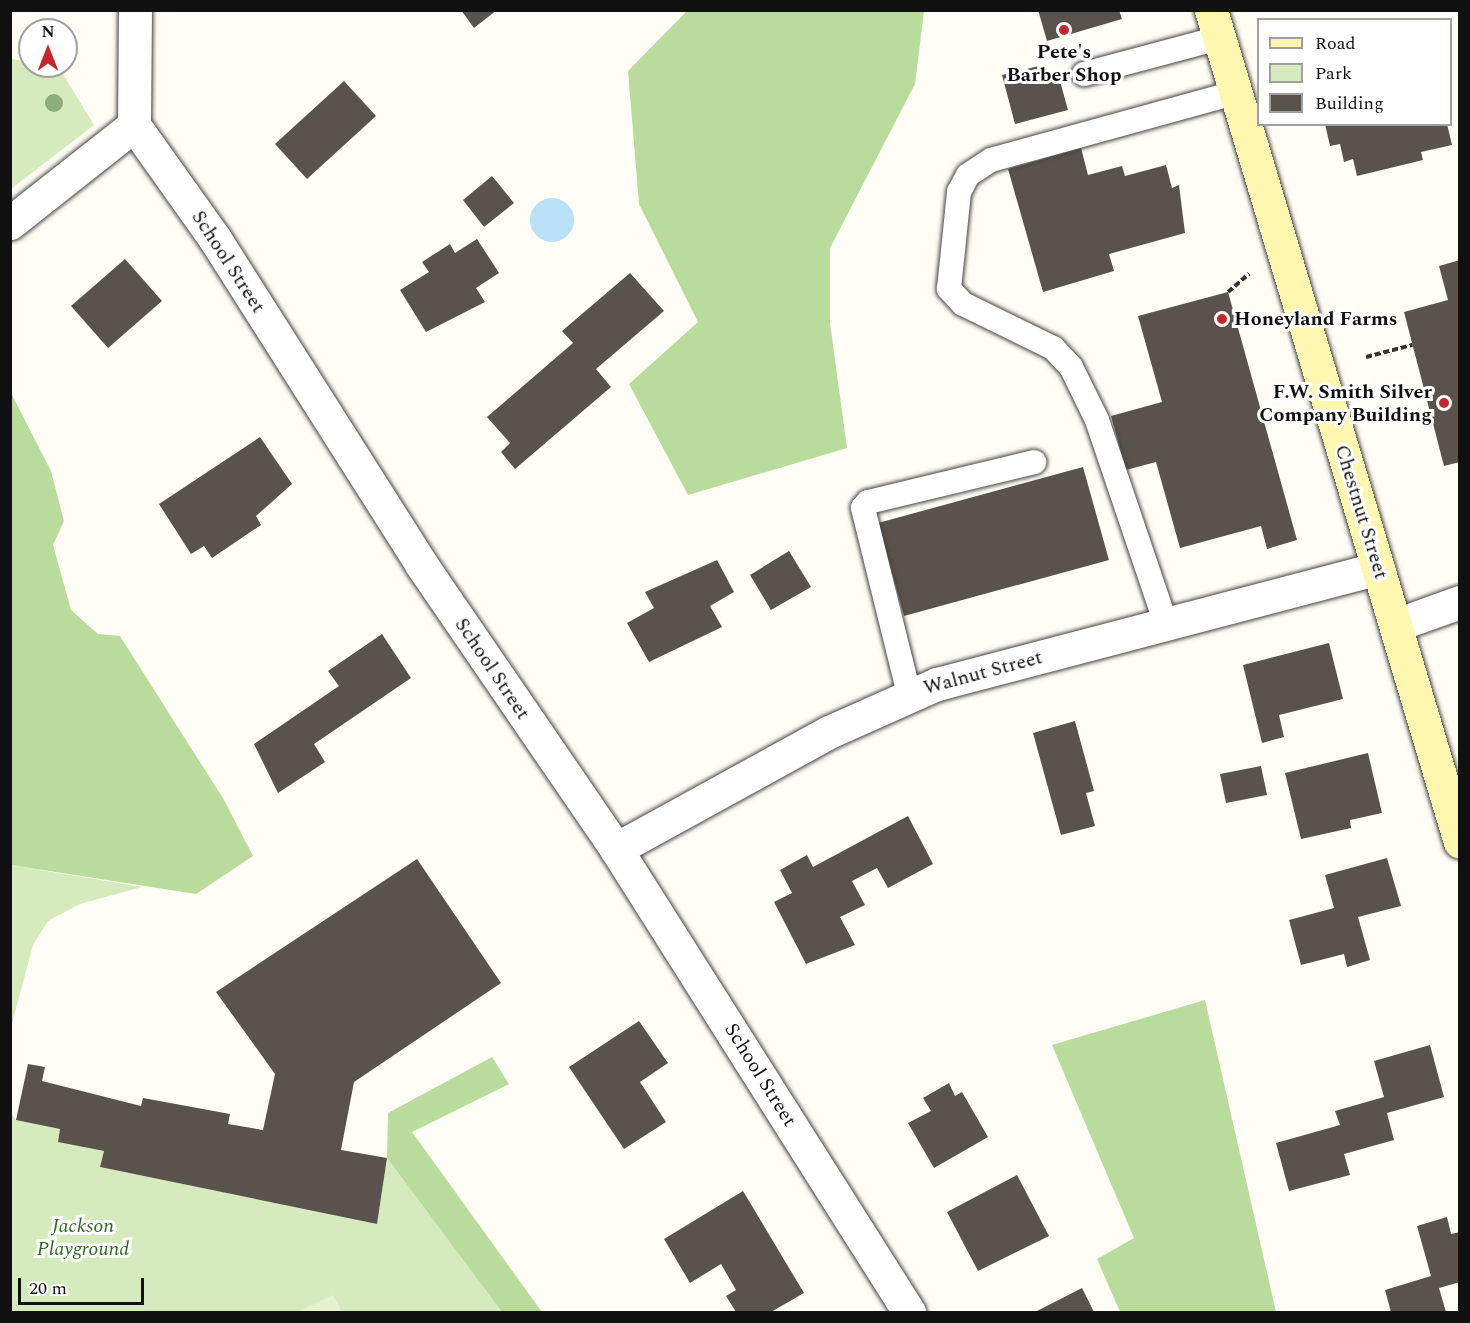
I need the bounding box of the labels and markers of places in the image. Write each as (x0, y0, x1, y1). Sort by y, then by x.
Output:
marker: Pete's Barber Shop (1057, 23, 1071, 37)
place label: Pete's Barber Shop (1006, 40, 1122, 87)
place label: Honeyland Farms (1234, 307, 1397, 331)
marker: Honeyland Farms (1215, 312, 1229, 326)
place label: F.W. Smith Silver Company Building (1259, 380, 1432, 427)
marker: F.W. Smith Silver Company Building (1437, 396, 1451, 410)

